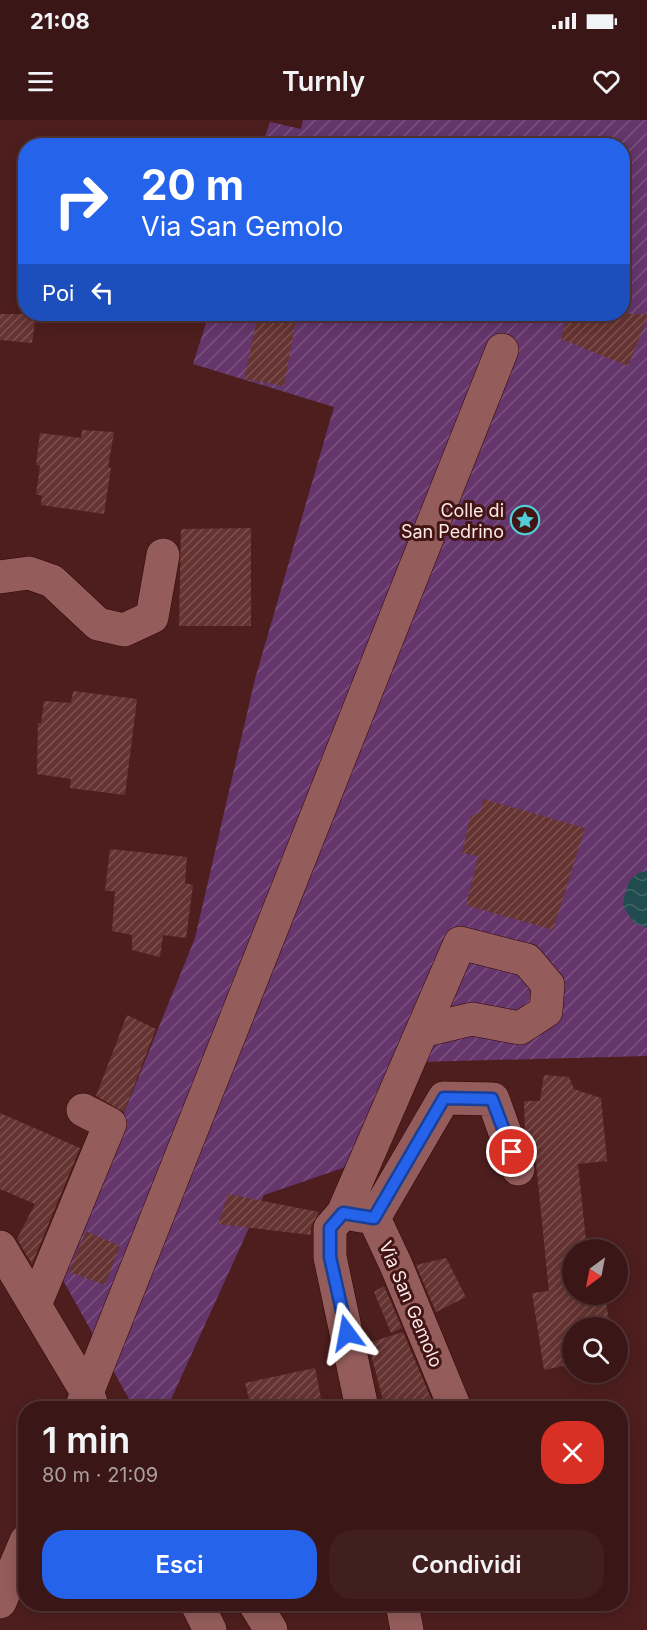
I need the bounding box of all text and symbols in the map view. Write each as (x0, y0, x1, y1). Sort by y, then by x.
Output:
text: 21:08 (30, 8, 90, 34)
icon: menu (24, 65, 57, 98)
text: Turnly (282, 65, 365, 98)
icon: heart (590, 65, 623, 98)
text: 20 m (141, 159, 244, 210)
icon: right (42, 162, 120, 240)
text: Via San Gemolo (141, 210, 343, 243)
icon: left (86, 276, 119, 309)
text: Poi (42, 280, 74, 306)
place label: Colle di San Pedrino (401, 500, 504, 542)
place icon: Colle di San Pedrino (509, 504, 541, 536)
pin (486, 1126, 537, 1177)
icon: arrive (495, 1135, 528, 1168)
street label: Via San Gemolo (375, 1238, 447, 1370)
north arrow (562, 1239, 628, 1305)
map controls (562, 1239, 628, 1383)
position arrow (315, 1301, 379, 1365)
button: search (562, 1317, 628, 1383)
text: 1 min (42, 1418, 130, 1462)
button: close (541, 1421, 604, 1484)
text: 80 m · 21:09 (42, 1463, 158, 1487)
button: Esci (42, 1530, 317, 1599)
button: Condividi (329, 1530, 604, 1599)

